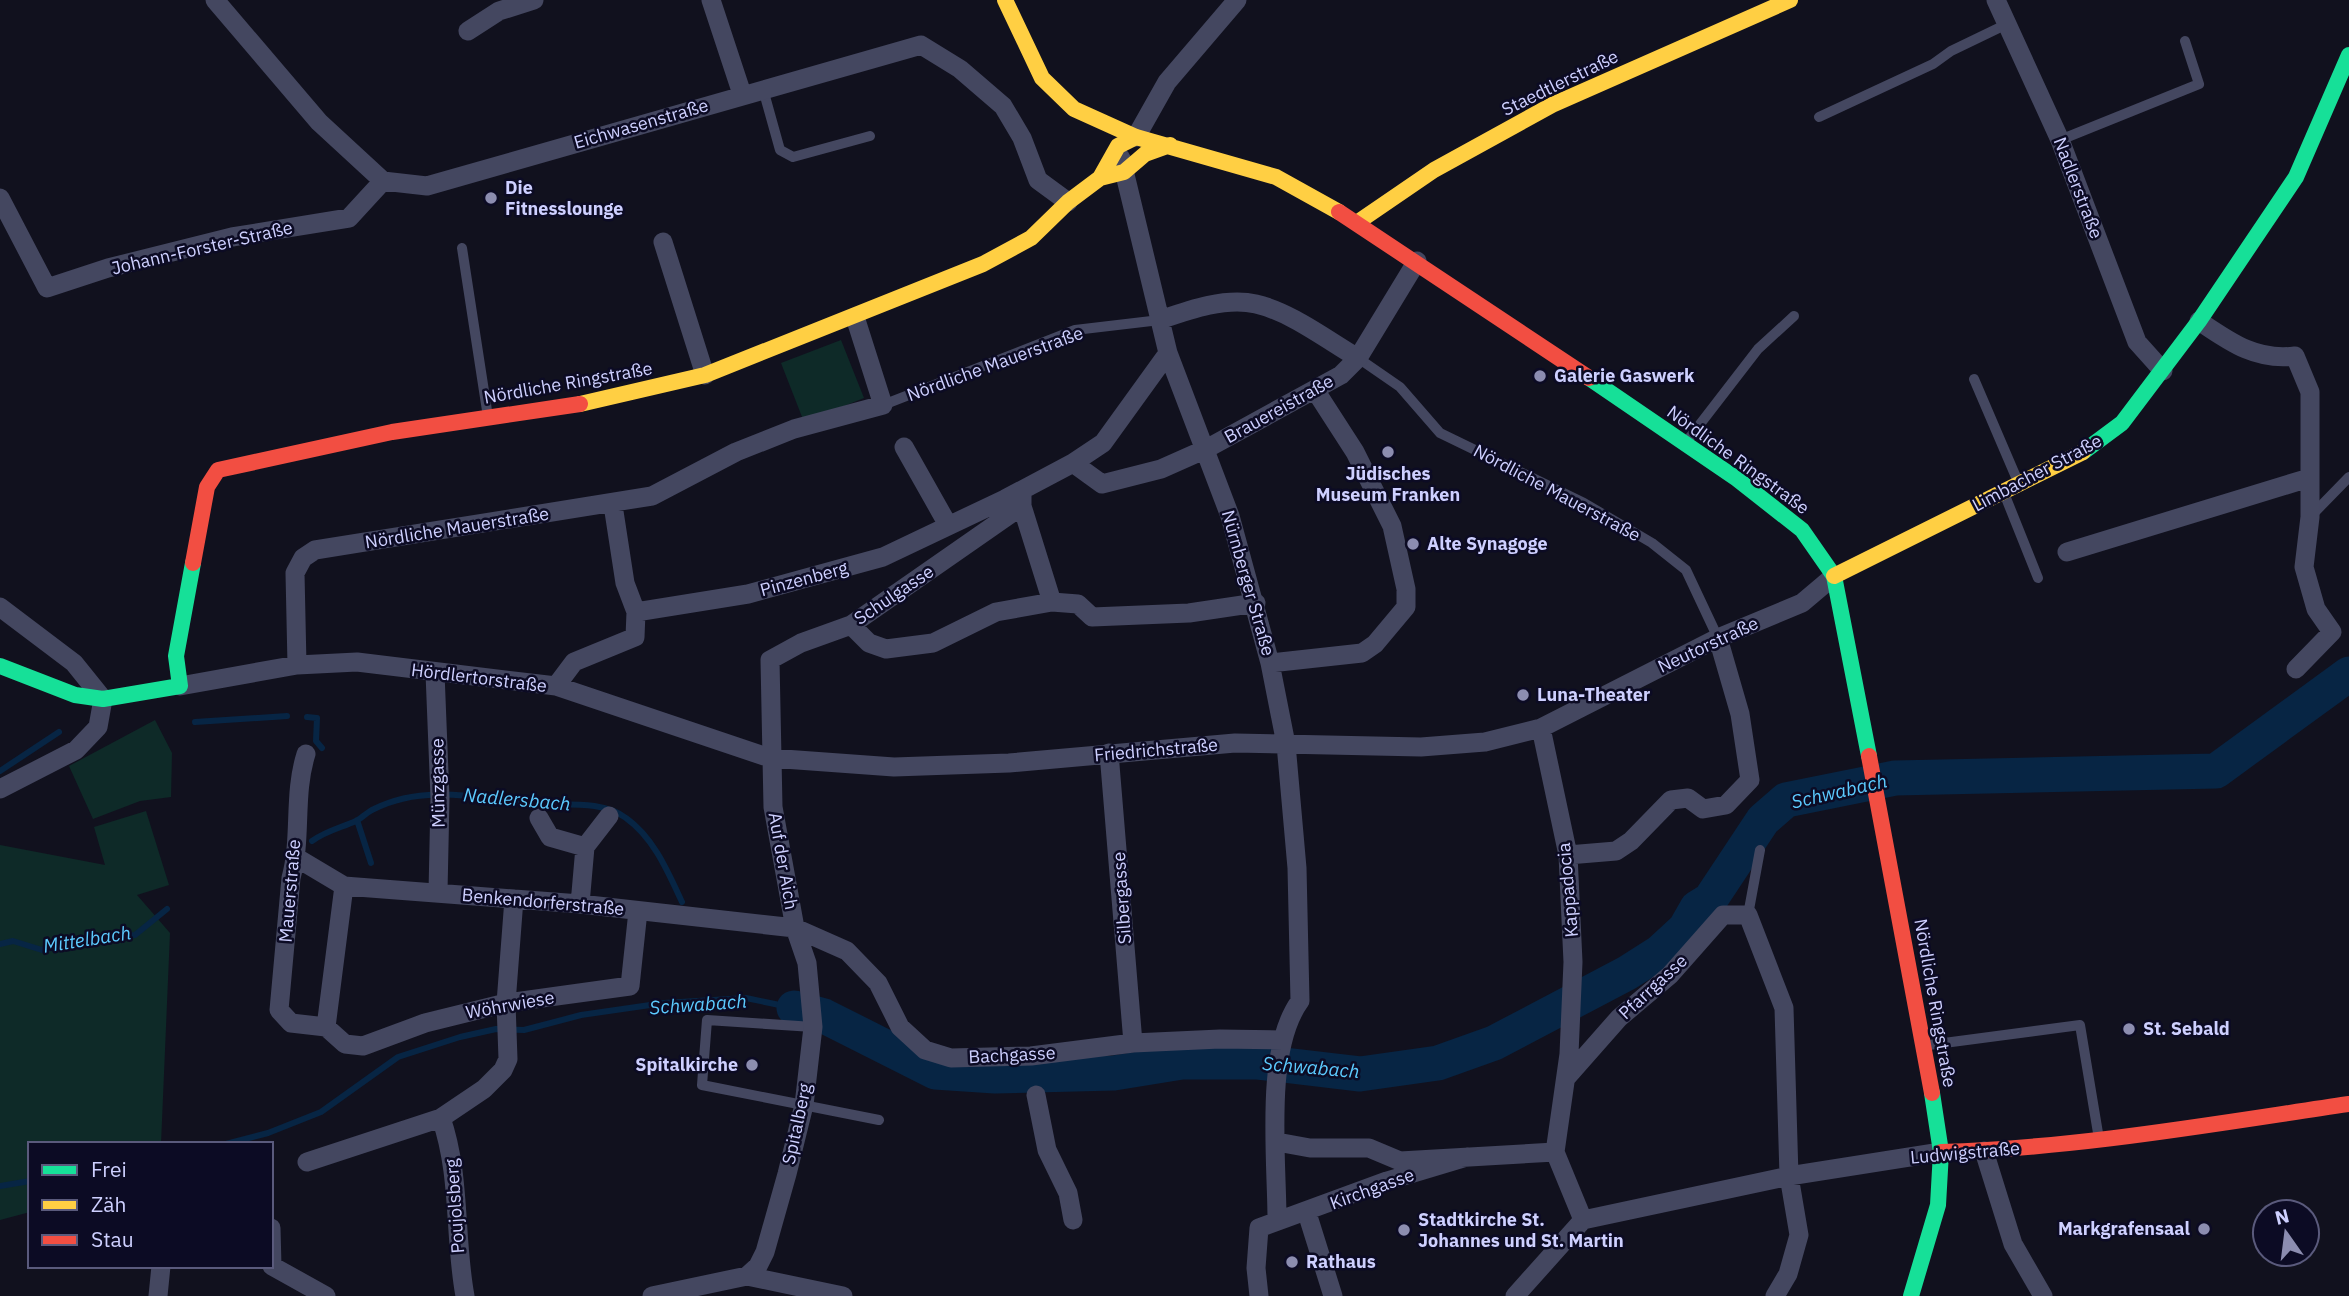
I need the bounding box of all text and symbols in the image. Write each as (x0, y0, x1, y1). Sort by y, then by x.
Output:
street label: Staedtlerstraße (1498, 44, 1622, 121)
street label: Eichwasenstraße (571, 93, 711, 154)
street label: Nadlerstraße (2049, 134, 2108, 242)
place label: Die Fitnesslounge (505, 176, 623, 220)
marker: Die Fitnesslounge (483, 190, 499, 206)
street label: Johann-Forster-Straße (109, 215, 295, 280)
street label: Nördliche Mauerstraße (904, 321, 1086, 406)
street label: Nördliche Ringstraße (482, 356, 654, 409)
place label: Galerie Gaswerk (1554, 364, 1695, 387)
marker: Galerie Gaswerk (1532, 368, 1548, 384)
street label: Brauereistraße (1220, 369, 1338, 448)
street label: Nördliche Ringstraße (1662, 400, 1814, 519)
street label: Limbacher Straße (1968, 429, 2106, 516)
street label: Nördliche Mauerstraße (1470, 439, 1645, 546)
marker: Jüdisches Museum Franken (1380, 444, 1396, 460)
place label: Jüdisches Museum Franken (1316, 462, 1460, 506)
street label: Nördliche Mauerstraße (363, 502, 551, 553)
street label: Nürnberger Straße (1217, 507, 1280, 659)
place label: Alte Synagoge (1427, 532, 1548, 555)
marker: Alte Synagoge (1405, 536, 1421, 552)
street label: Pinzenberg (757, 556, 851, 601)
street label: Schulgasse (849, 559, 938, 630)
street label: Neutorstraße (1654, 611, 1762, 678)
street label: Hördlertorstraße (410, 658, 548, 697)
place label: Luna-Theater (1537, 683, 1650, 706)
marker: Luna-Theater (1515, 687, 1531, 703)
street label: Friedrichstraße (1093, 733, 1219, 766)
street label: Münzgasse (425, 738, 450, 828)
water label: Schwabach (1789, 768, 1889, 814)
water label: Nadlersbach (462, 782, 572, 816)
street label: Auf der Aich (764, 810, 803, 911)
street label: Mauerstraße (274, 838, 305, 943)
street label: Kappadocia (1552, 841, 1583, 938)
street label: Silbergasse (1107, 851, 1136, 945)
street label: Benkendorferstraße (461, 883, 625, 920)
street label: Nördliche Ringstraße (1909, 917, 1962, 1089)
water label: Mittelbach (41, 920, 133, 958)
street label: Pfarrgasse (1614, 949, 1692, 1024)
street label: Wöhrwiese (464, 985, 556, 1024)
water label: Schwabach (648, 989, 748, 1019)
place label: St. Sebald (2143, 1017, 2230, 1040)
marker: St. Sebald (2121, 1021, 2137, 1037)
street label: Bachgasse (968, 1041, 1056, 1068)
water label: Schwabach (1261, 1051, 1361, 1083)
place label: Spitalkirche (635, 1053, 738, 1076)
marker: Spitalkirche (744, 1057, 760, 1073)
street label: Spitalberg (777, 1081, 816, 1167)
street label: Ludwigstraße (1909, 1136, 2021, 1169)
legend (28, 1142, 273, 1268)
text: Frei (91, 1155, 127, 1183)
street label: Poujolsberg (440, 1157, 469, 1254)
street label: Kirchgasse (1327, 1163, 1417, 1214)
text: Zäh (91, 1190, 126, 1218)
north arrow (2251, 1198, 2321, 1268)
text: N (2272, 1203, 2291, 1230)
place label: Stadtkirche St. Johannes und St. Martin (1418, 1208, 1624, 1252)
place label: Markgrafensaal (2058, 1217, 2191, 1240)
marker: Markgrafensaal (2196, 1221, 2212, 1237)
marker: Stadtkirche St. Johannes und St. Martin (1396, 1222, 1412, 1238)
text: Stau (91, 1225, 134, 1253)
place label: Rathaus (1306, 1250, 1376, 1273)
marker: Rathaus (1284, 1254, 1300, 1270)

